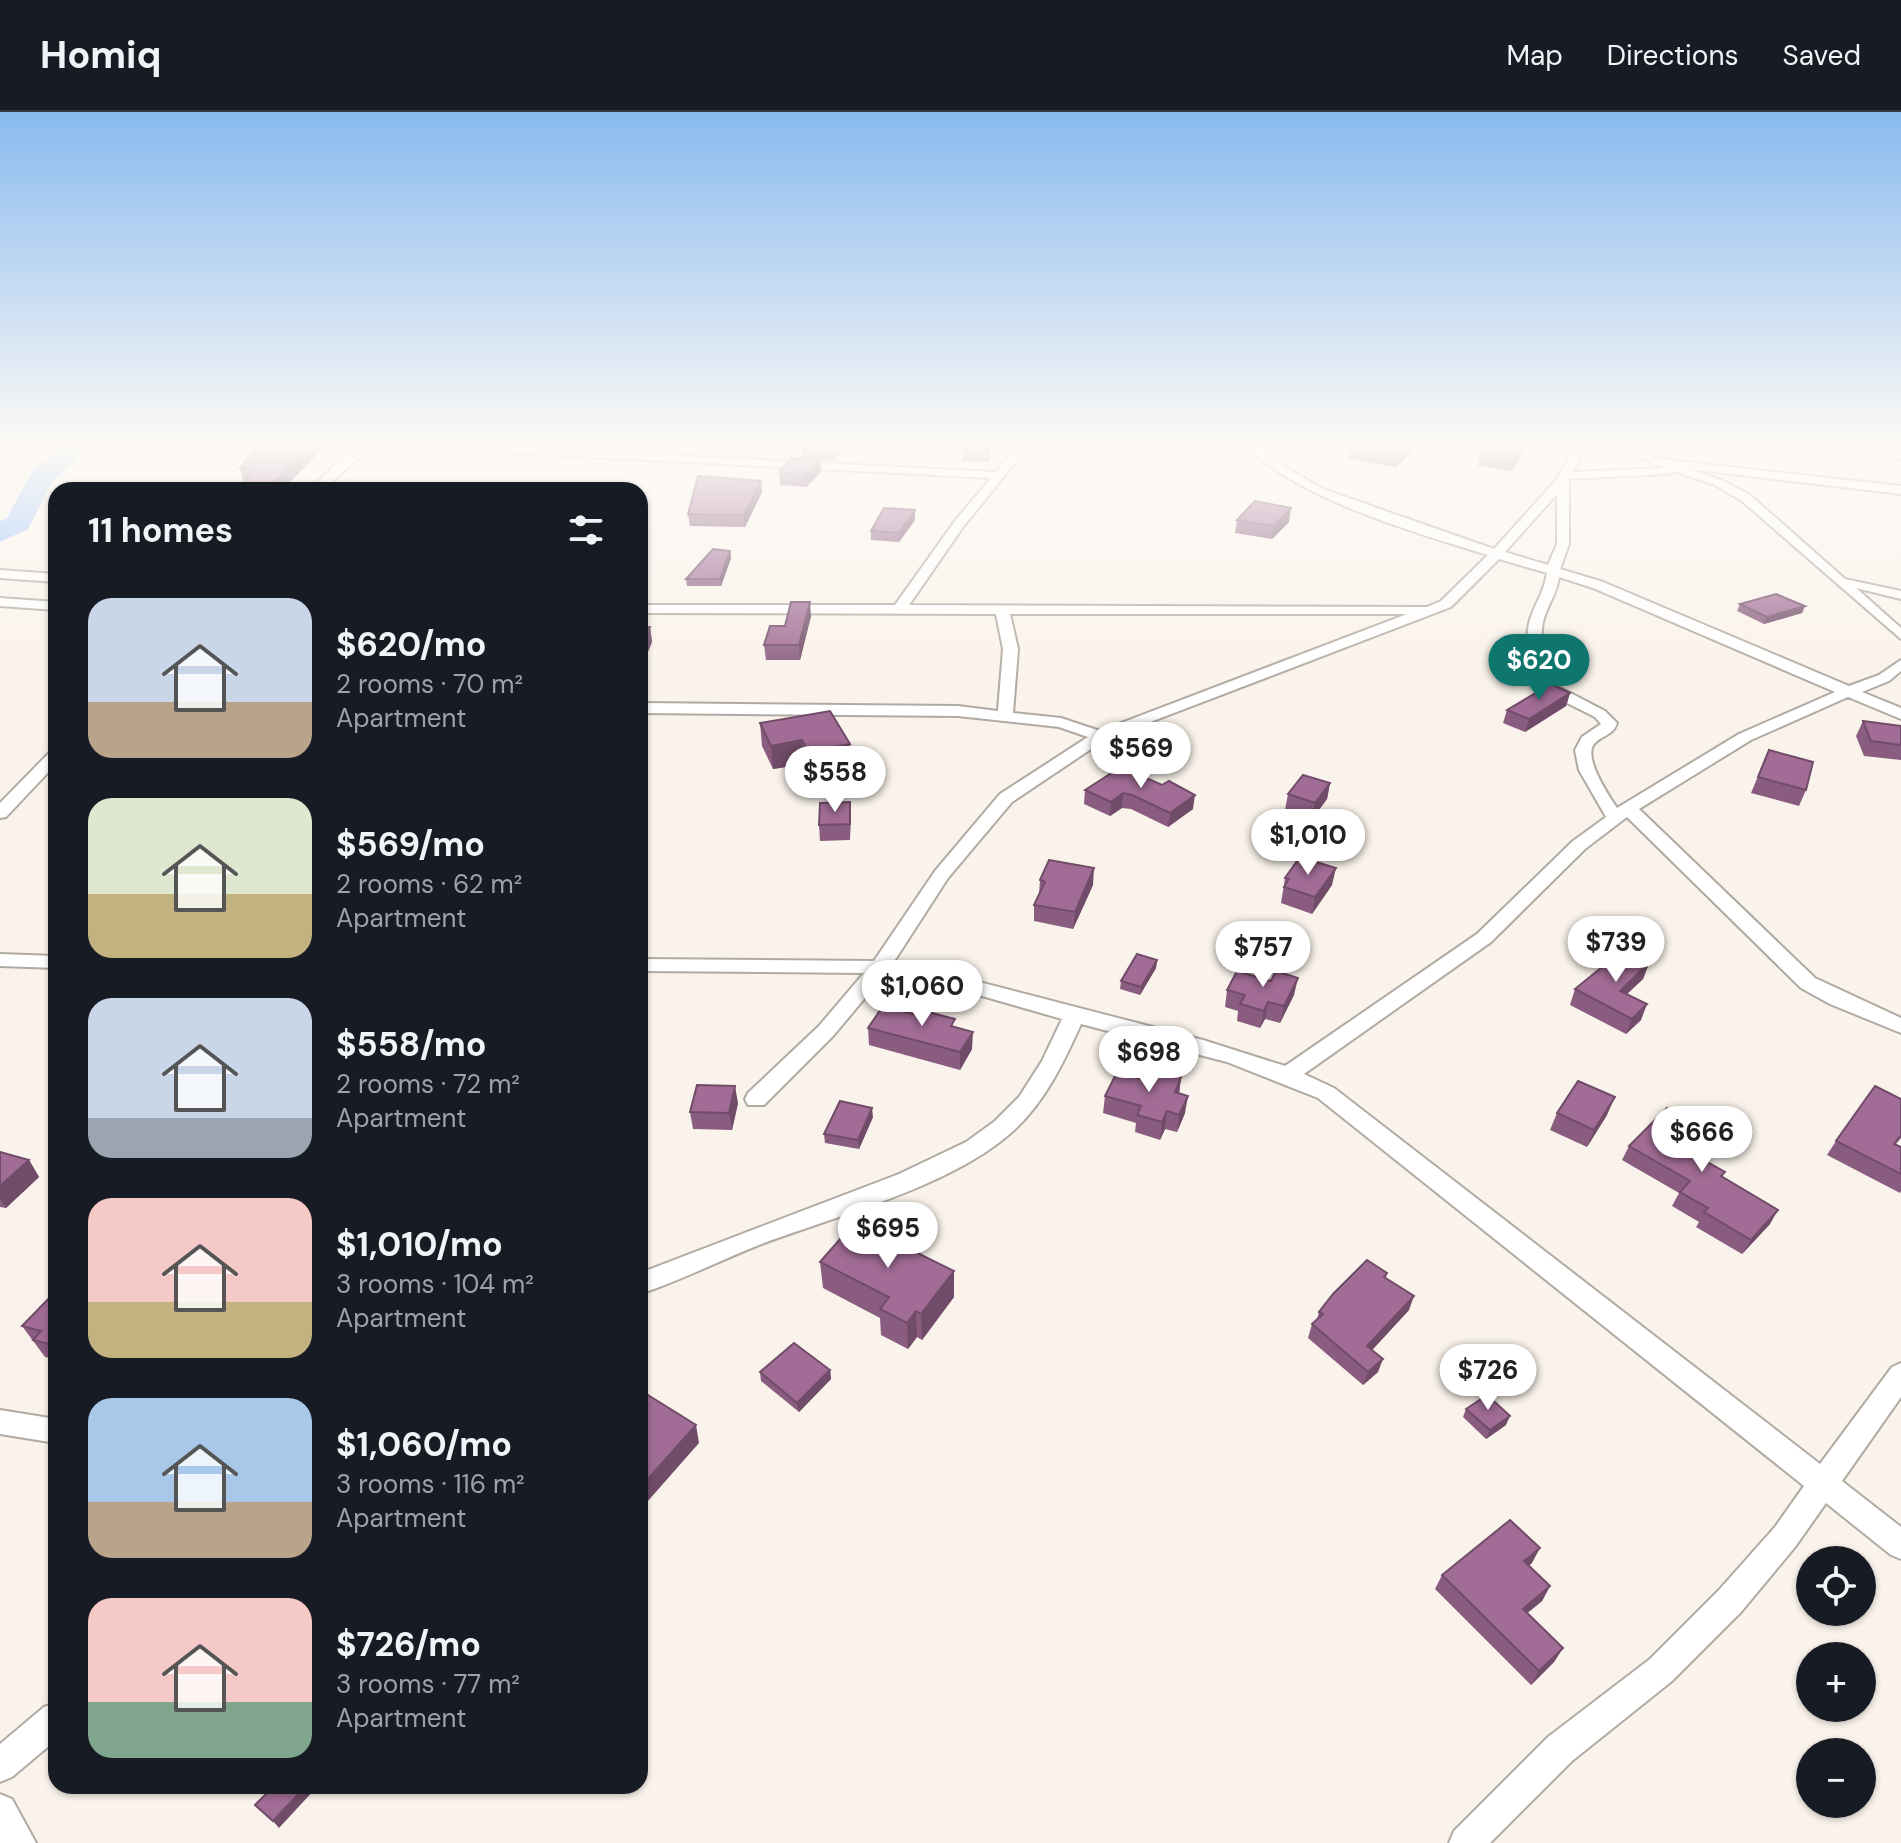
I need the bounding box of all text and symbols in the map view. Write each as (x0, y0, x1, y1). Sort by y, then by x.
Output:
text: Homiq (40, 30, 161, 80)
text: Map (1506, 37, 1563, 74)
text: Directions (1607, 37, 1739, 74)
text: Saved (1783, 37, 1861, 74)
text: 11 homes (88, 508, 233, 553)
icon: filters (564, 508, 608, 552)
text: $620/mo (336, 622, 486, 667)
icon: home (152, 630, 248, 726)
pin: $620 (1492, 634, 1586, 702)
text: $620 (1506, 643, 1572, 677)
text: 2 rooms · 70 m² (336, 667, 523, 701)
text: Apartment (336, 701, 467, 735)
pin: $569 (1094, 722, 1188, 790)
text: $569 (1109, 731, 1173, 765)
pin: $558 (788, 746, 882, 814)
text: $558 (803, 755, 867, 789)
pin: $1,010 (1243, 809, 1373, 877)
text: $1,010 (1269, 818, 1347, 852)
text: $569/mo (336, 822, 485, 867)
icon: home (152, 830, 248, 926)
text: 2 rooms · 62 m² (336, 867, 522, 901)
text: Apartment (336, 901, 467, 935)
pin: $739 (1569, 916, 1663, 984)
pin: $757 (1216, 921, 1310, 989)
text: $739 (1586, 925, 1646, 959)
text: $757 (1233, 930, 1293, 964)
pin: $1,060 (857, 960, 987, 1028)
text: $1,060 (880, 969, 964, 1003)
text: $558/mo (336, 1022, 486, 1067)
pin: $698 (1102, 1026, 1196, 1094)
icon: home (152, 1030, 248, 1126)
text: $698 (1117, 1035, 1181, 1069)
text: 2 rooms · 72 m² (336, 1067, 520, 1101)
text: Apartment (336, 1101, 467, 1135)
pin: $666 (1655, 1106, 1749, 1174)
text: $666 (1669, 1115, 1735, 1149)
pin: $695 (841, 1202, 935, 1270)
text: $695 (856, 1211, 920, 1245)
text: $1,010/mo (336, 1222, 503, 1267)
icon: home (152, 1230, 248, 1326)
text: 3 rooms · 104 m² (336, 1267, 534, 1301)
text: Apartment (336, 1301, 467, 1335)
pin: $726 (1441, 1344, 1535, 1412)
text: $726 (1458, 1353, 1518, 1387)
text: $1,060/mo (336, 1422, 512, 1467)
icon: home (152, 1430, 248, 1526)
text: 3 rooms · 116 m² (336, 1467, 525, 1501)
text: Apartment (336, 1501, 467, 1535)
map controls (1796, 1546, 1876, 1818)
button: locate (1796, 1546, 1876, 1626)
text: $726/mo (336, 1622, 481, 1667)
icon: home (152, 1630, 248, 1726)
button: + (1796, 1642, 1876, 1722)
text: 3 rooms · 77 m² (336, 1667, 520, 1701)
text: Apartment (336, 1701, 467, 1735)
button: − (1796, 1738, 1876, 1818)

